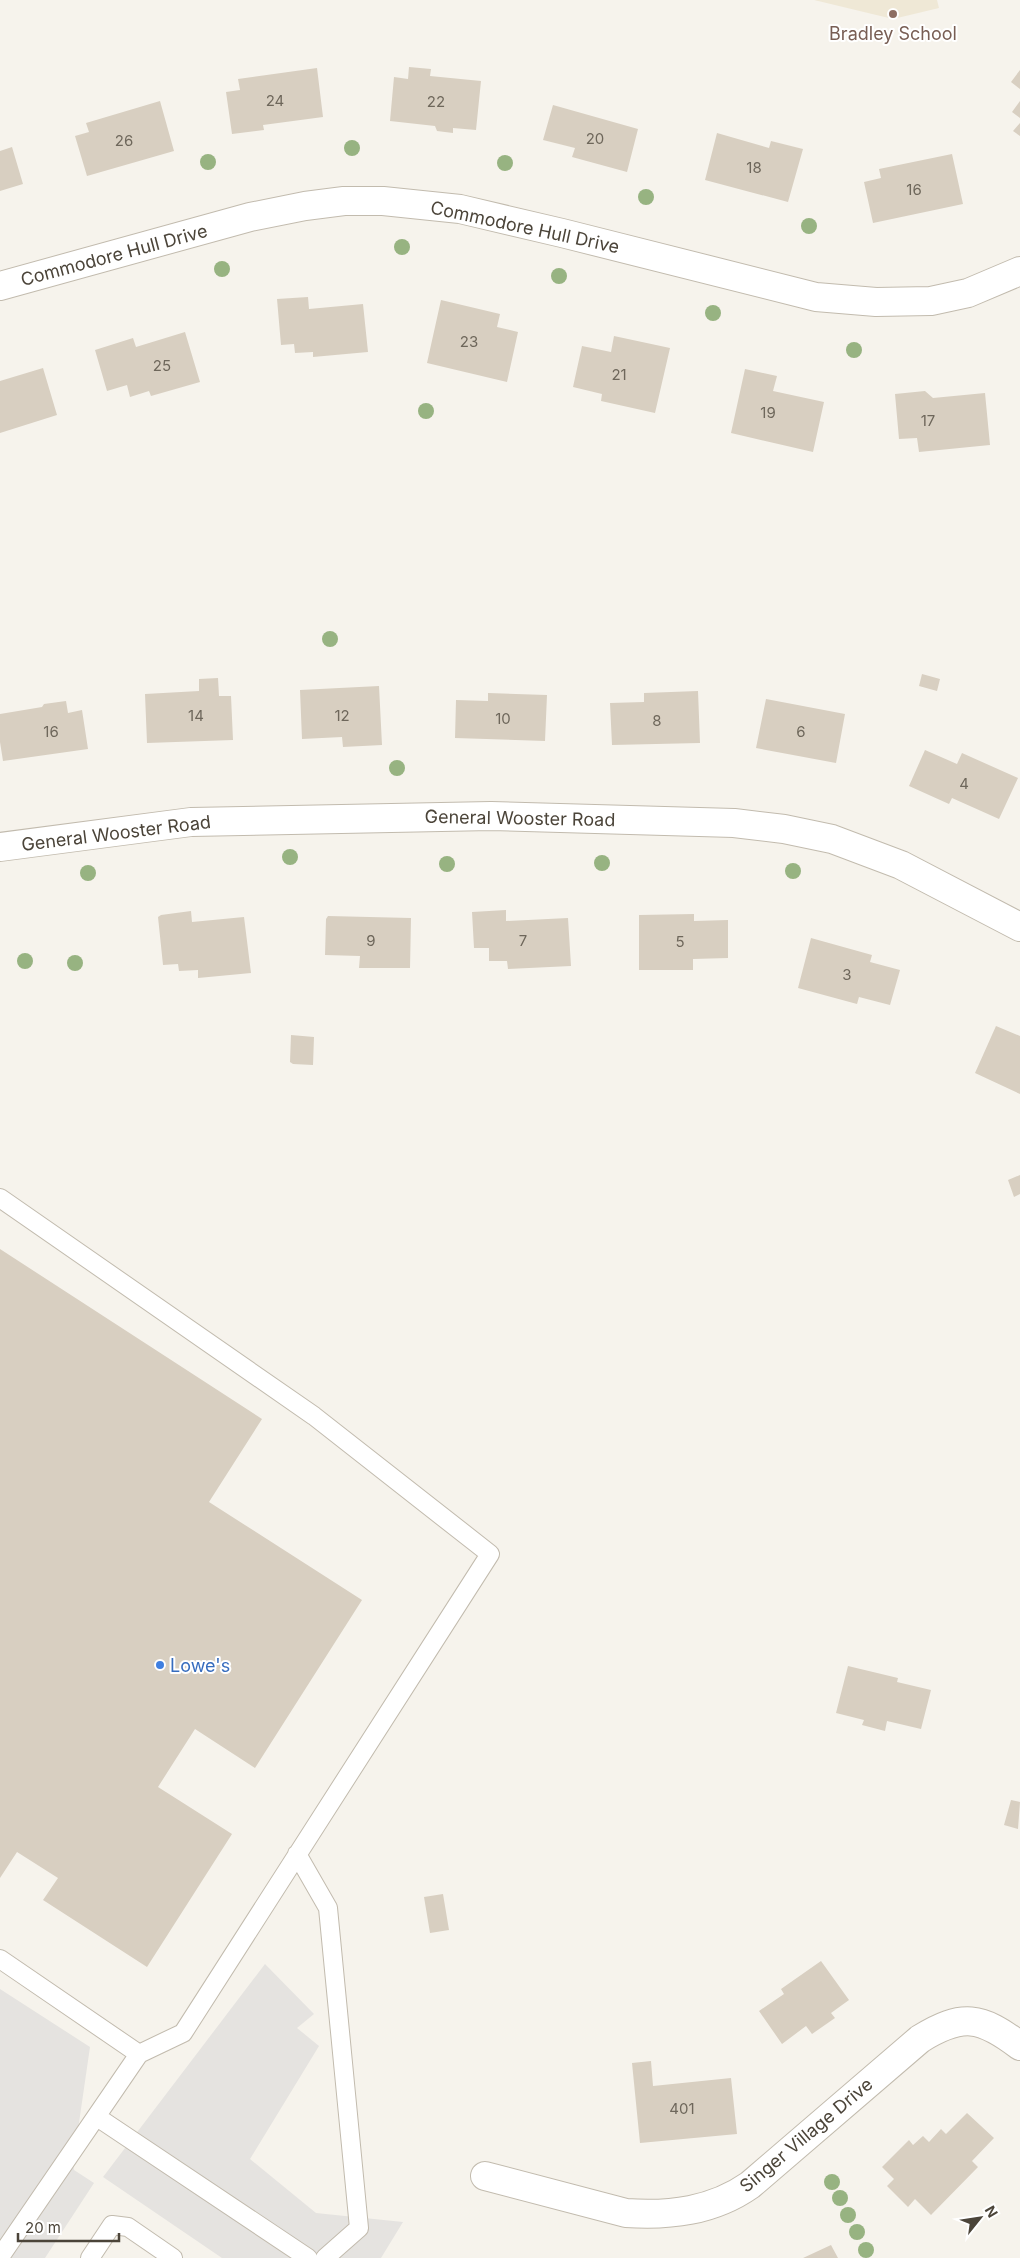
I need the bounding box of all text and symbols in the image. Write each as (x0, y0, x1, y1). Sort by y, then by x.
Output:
marker: Bradley School (887, 8, 899, 20)
place label: Bradley School (829, 23, 957, 44)
house number: 24 (266, 91, 284, 110)
house number: 22 (427, 92, 445, 111)
house number: 20 (586, 129, 604, 148)
house number: 26 (115, 131, 133, 150)
house number: 18 (746, 158, 762, 177)
house number: 16 (906, 180, 922, 199)
street label: Commodore Hull Drive (429, 197, 621, 257)
street label: Commodore Hull Drive (18, 220, 210, 290)
house number: 23 (460, 332, 478, 351)
house number: 25 (153, 356, 171, 375)
house number: 21 (611, 365, 627, 384)
house number: 19 (760, 403, 776, 422)
house number: 17 (921, 411, 935, 430)
house number: 14 (188, 706, 204, 725)
house number: 12 (334, 706, 350, 725)
house number: 10 (495, 709, 511, 728)
house number: 8 (652, 711, 662, 730)
house number: 16 (43, 722, 59, 741)
house number: 6 (796, 722, 806, 741)
house number: 4 (959, 774, 969, 793)
street label: General Wooster Road (424, 806, 616, 830)
street label: General Wooster Road (20, 811, 212, 855)
house number: 9 (366, 931, 376, 950)
house number: 7 (519, 931, 527, 950)
house number: 5 (675, 932, 685, 951)
house number: 3 (842, 965, 852, 984)
place label: Lowe's (170, 1655, 230, 1676)
marker: Lowe's (154, 1659, 166, 1671)
street label: Singer Village Drive (735, 2073, 877, 2197)
house number: 401 (669, 2099, 695, 2118)
north arrow (955, 2193, 1005, 2243)
text: N (982, 2202, 1002, 2220)
scale bar (18, 2210, 119, 2242)
text: 20 m (25, 2218, 61, 2237)

